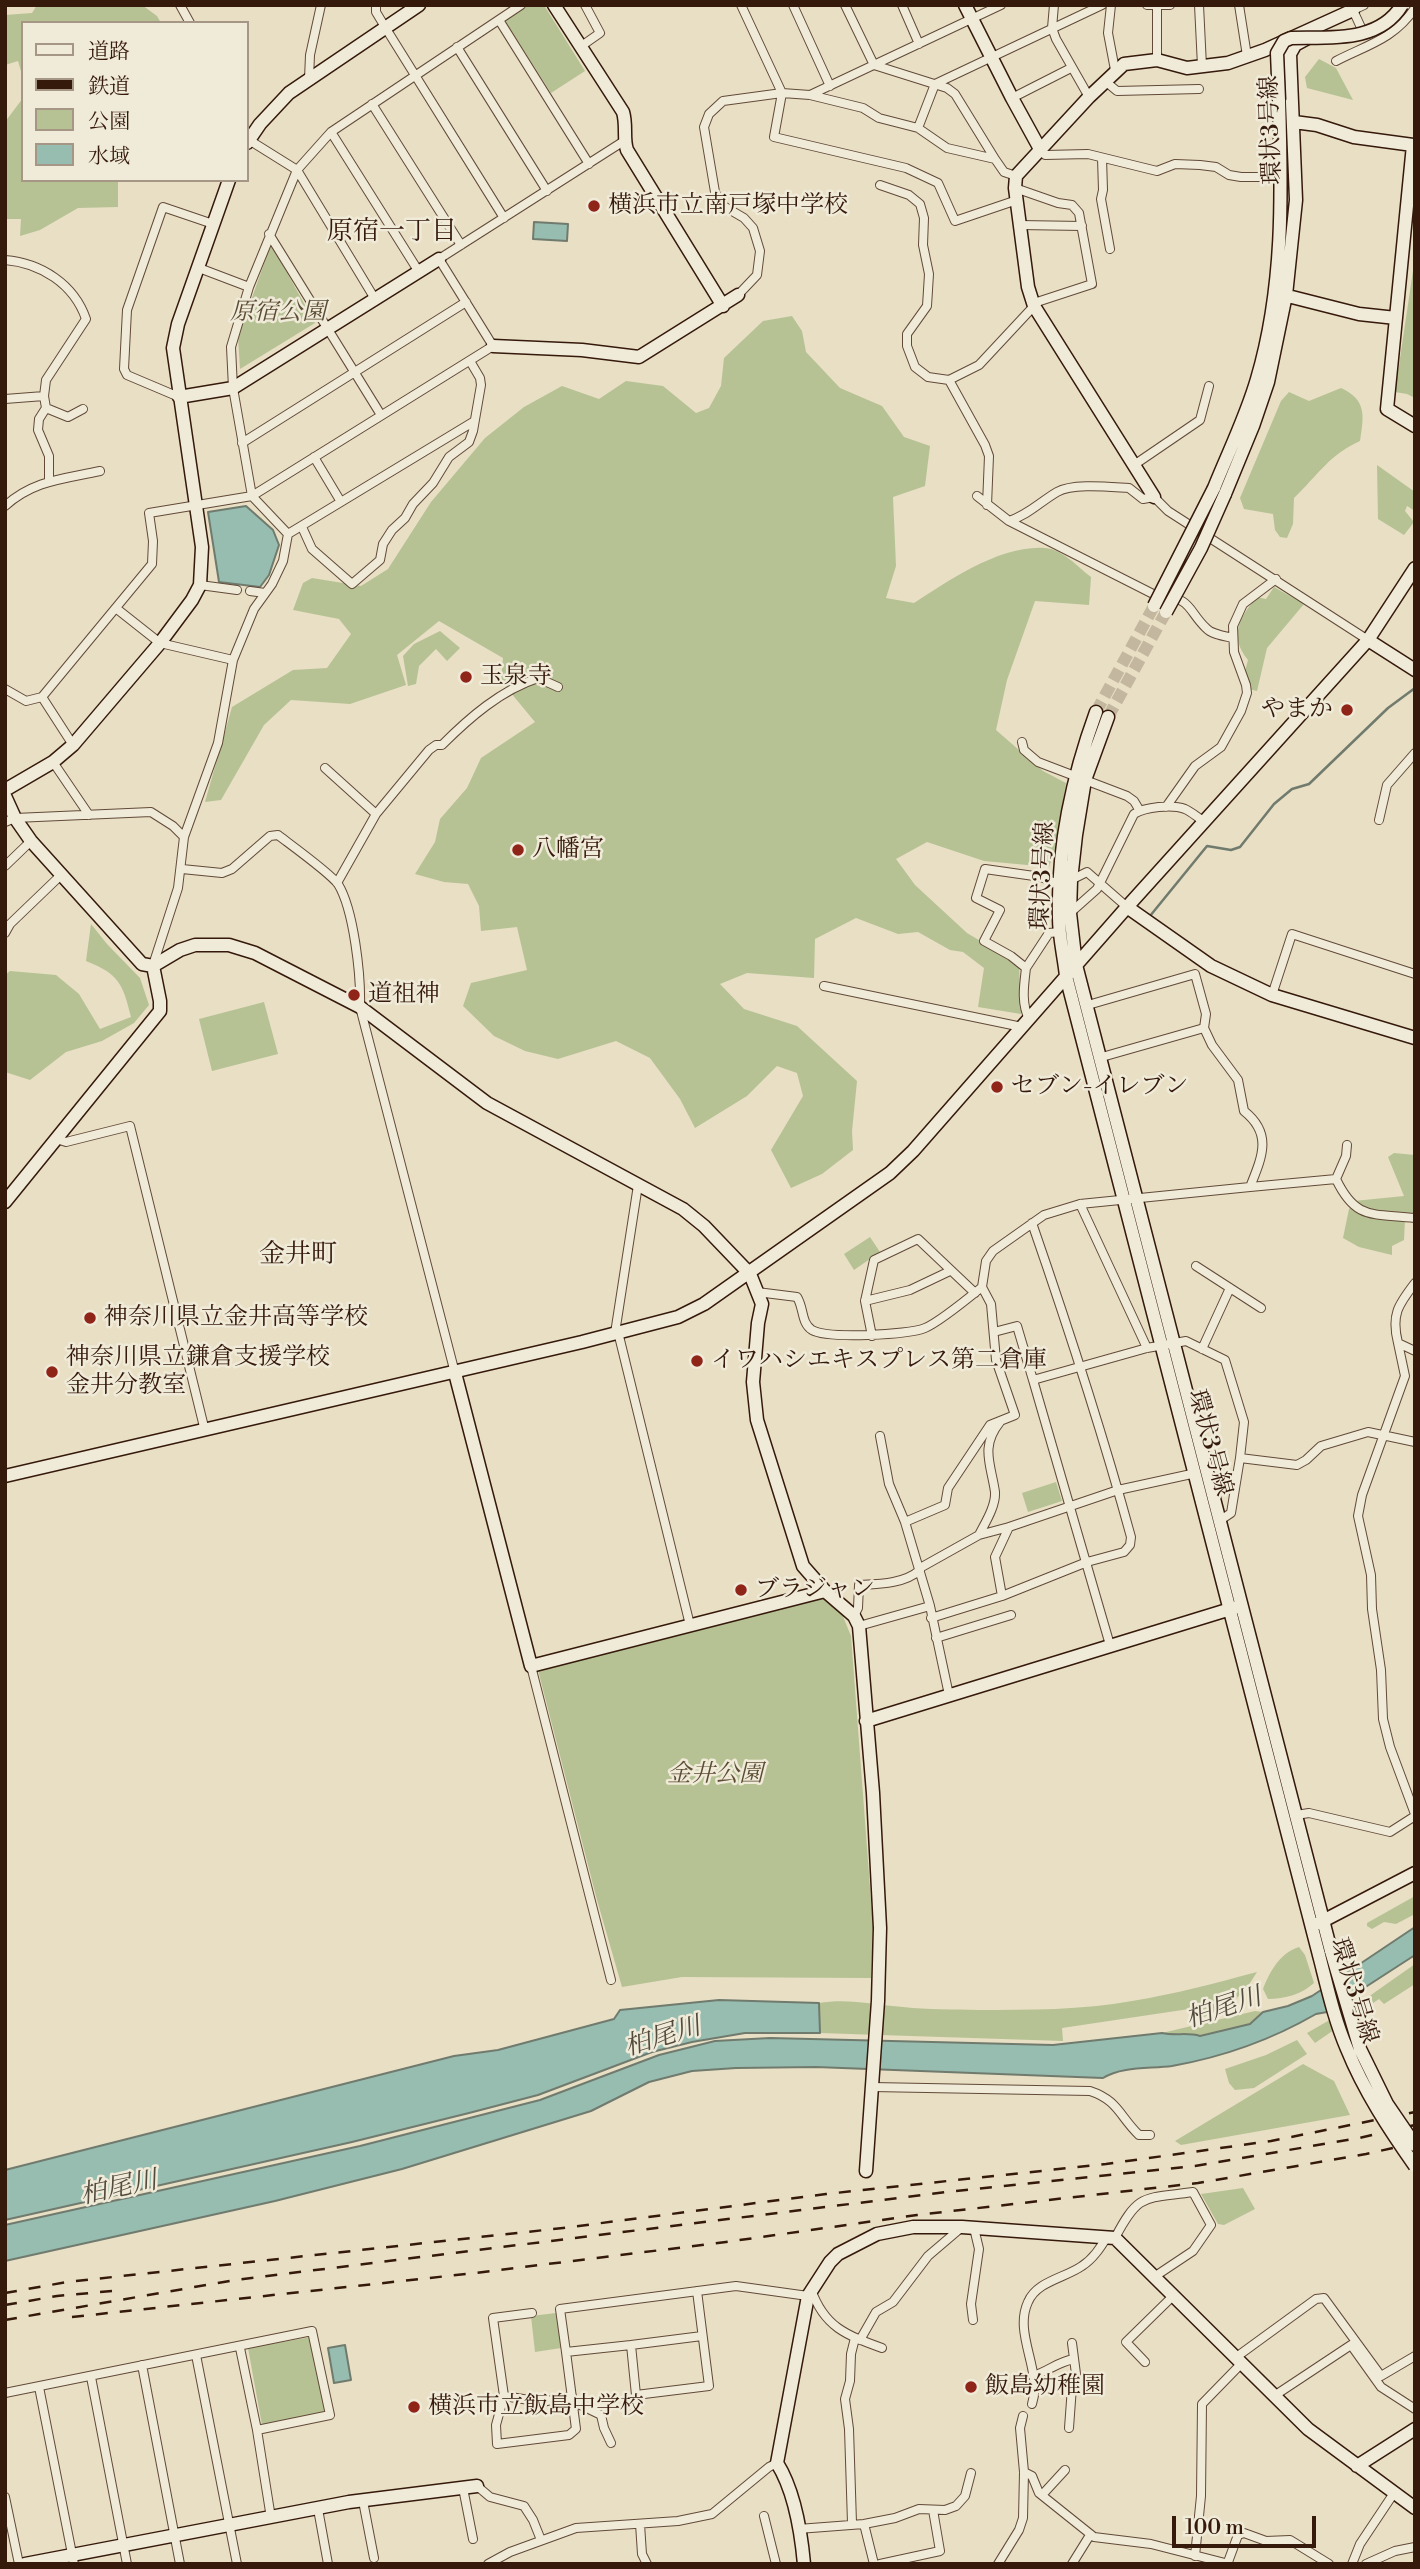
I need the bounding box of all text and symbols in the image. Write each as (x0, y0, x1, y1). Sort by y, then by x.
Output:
legend (21, 21, 248, 182)
text: 道路 (88, 39, 130, 65)
text: 鉄道 (88, 74, 130, 100)
street label: 環状3号線 (1256, 75, 1288, 185)
text: 公園 (88, 109, 130, 135)
text: 水域 (88, 144, 130, 170)
place label: 横浜市立南戸塚中学校 (608, 192, 848, 220)
marker: 横浜市立南戸塚中学校 (586, 198, 602, 214)
district label: 原宿一丁目 (327, 217, 457, 249)
park label: 原宿公園 (230, 299, 326, 327)
place label: 玉泉寺 (480, 663, 552, 691)
marker: 玉泉寺 (458, 669, 474, 685)
place label: やまか (1261, 696, 1333, 724)
marker: やまか (1339, 702, 1355, 718)
street label: 環状3号線 (1027, 821, 1061, 931)
place label: 八幡宮 (532, 836, 604, 864)
marker: 八幡宮 (510, 842, 526, 858)
place label: 道祖神 (368, 981, 440, 1009)
marker: 道祖神 (346, 987, 362, 1003)
place label: セブン-イレブン (1011, 1073, 1188, 1101)
marker: セブン-イレブン (989, 1079, 1005, 1095)
district label: 金井町 (259, 1240, 337, 1272)
place label: 神奈川県立金井高等学校 (104, 1304, 368, 1332)
marker: 神奈川県立金井高等学校 (82, 1310, 98, 1326)
place label: 神奈川県立鎌倉支援学校 金井分教室 (66, 1344, 330, 1400)
place label: イワハシエキスプレス第二倉庫 (711, 1347, 1047, 1375)
marker: イワハシエキスプレス第二倉庫 (689, 1353, 705, 1369)
marker: 神奈川県立鎌倉支援学校 金井分教室 (44, 1364, 60, 1380)
street label: 環状3号線 (1181, 1387, 1237, 1499)
place label: ブラジャン (755, 1576, 875, 1604)
marker: ブラジャン (733, 1582, 749, 1598)
park label: 金井公園 (667, 1761, 763, 1789)
street label: 環状3号線 (1323, 1935, 1383, 2047)
water label: 柏尾川 (1182, 1982, 1266, 2036)
water label: 柏尾川 (621, 2012, 705, 2064)
water label: 柏尾川 (78, 2166, 160, 2212)
place label: 飯島幼稚園 (985, 2373, 1105, 2401)
marker: 飯島幼稚園 (963, 2379, 979, 2395)
place label: 横浜市立飯島中学校 (428, 2393, 644, 2421)
marker: 横浜市立飯島中学校 (406, 2399, 422, 2415)
scale bar (1175, 2502, 1318, 2546)
text: 100 m (1185, 2515, 1244, 2541)

